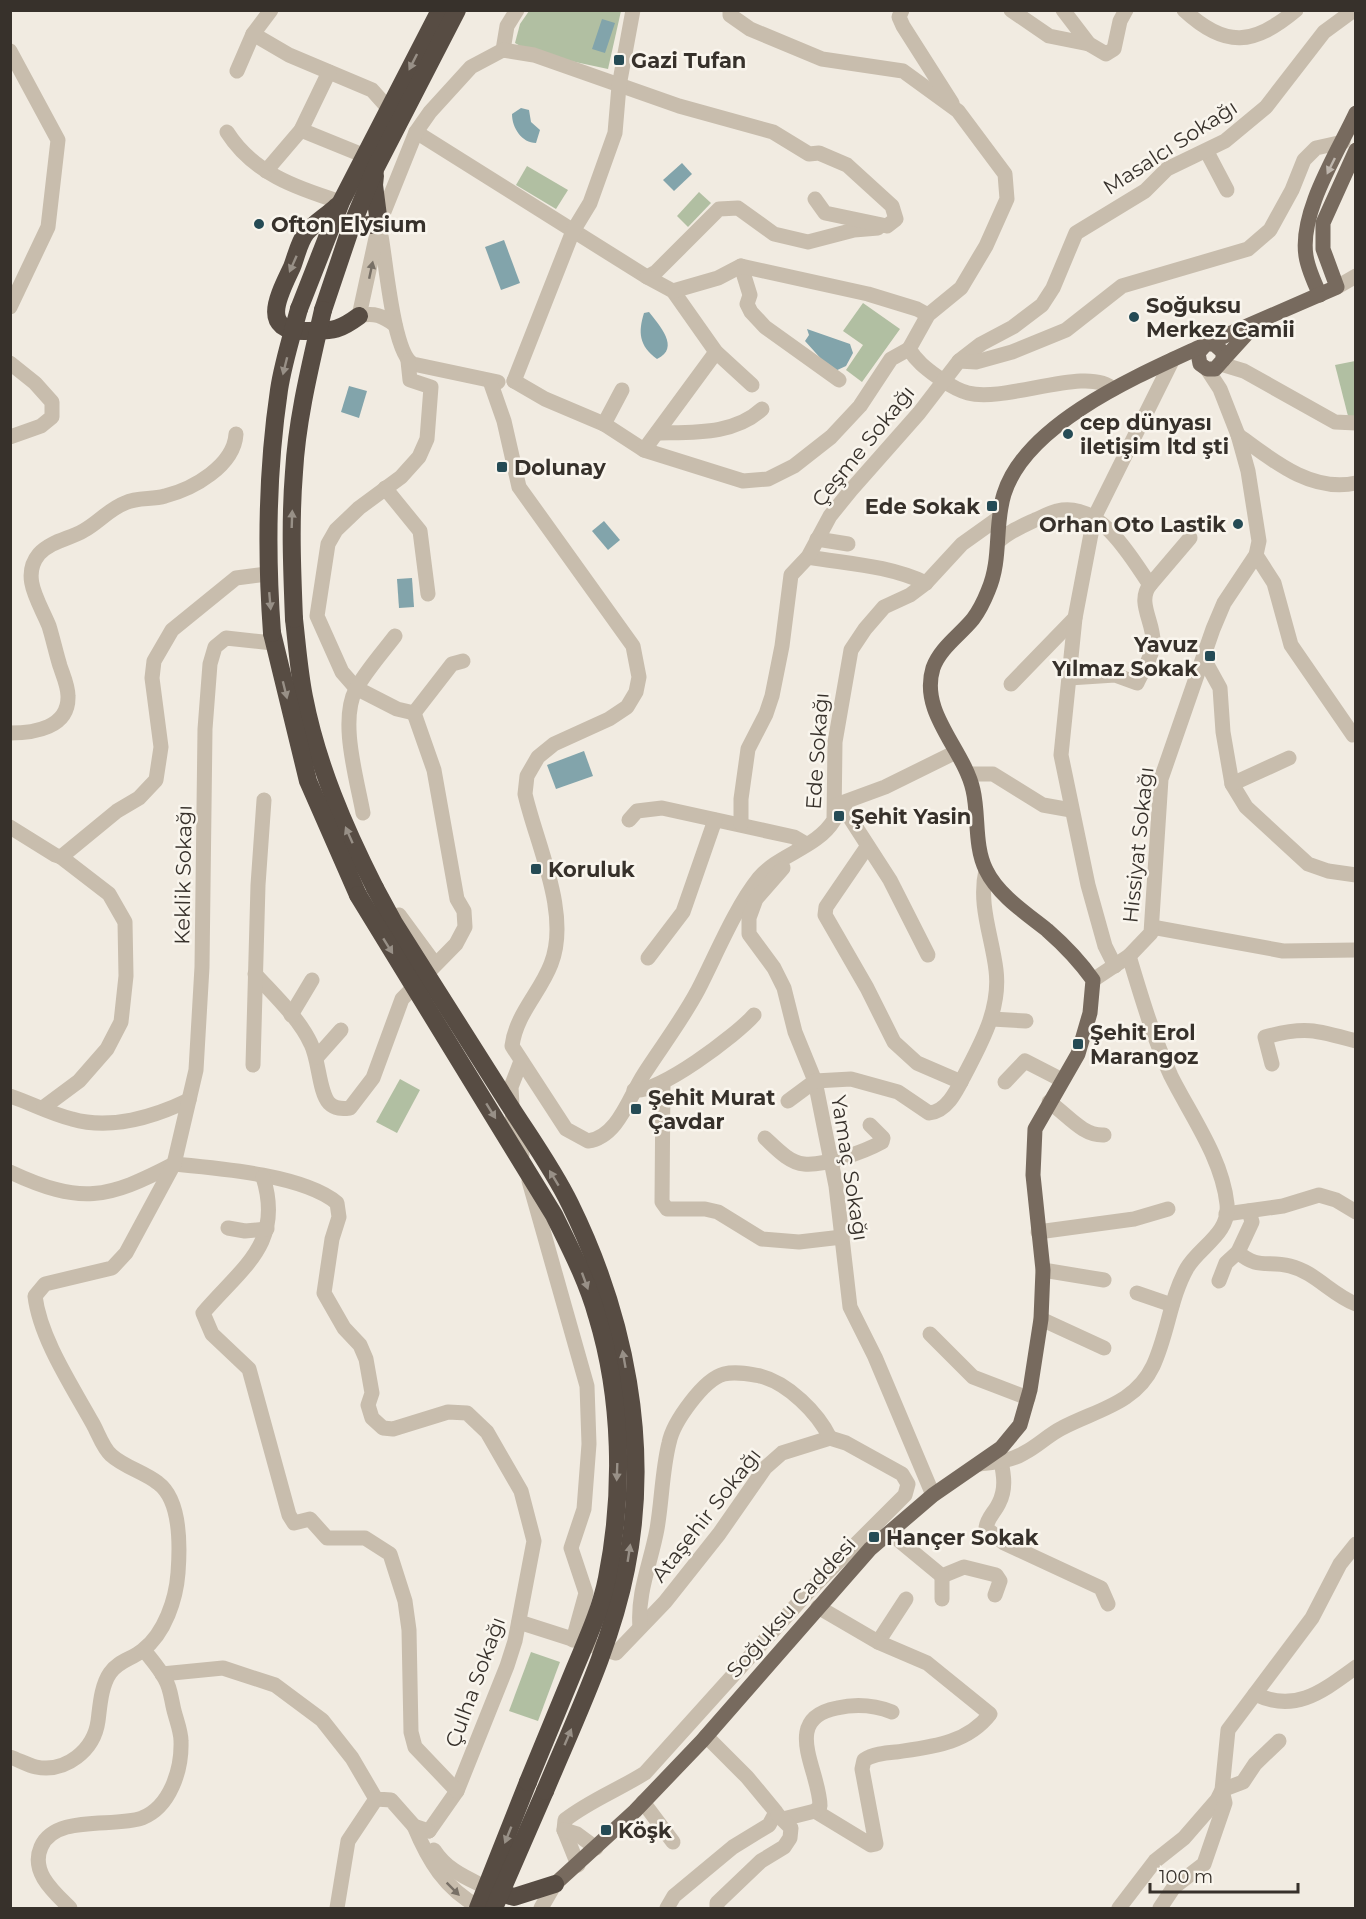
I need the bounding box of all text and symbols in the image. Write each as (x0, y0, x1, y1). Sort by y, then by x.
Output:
place label: Gazi Tufan (631, 48, 746, 73)
marker: Gazi Tufan (612, 53, 626, 67)
one-way arrow (408, 54, 418, 71)
street label: Masalcı Sokağı (1098, 94, 1242, 200)
one-way arrow (1327, 158, 1336, 175)
place label: Ofton Elysium (271, 212, 427, 237)
marker: Ofton Elysium (252, 217, 266, 231)
one-way arrow (288, 255, 298, 273)
one-way arrow (366, 261, 376, 280)
place label: Soğuksu Merkez Camii (1146, 293, 1295, 342)
marker: Soğuksu Merkez Camii (1127, 310, 1141, 324)
one-way arrow (279, 356, 289, 375)
street label: Çeşme Sokağı (807, 380, 919, 512)
place label: cep dünyası iletişim ltd şti (1080, 410, 1229, 459)
marker: cep dünyası iletişim ltd şti (1061, 427, 1075, 441)
place label: Dolunay (514, 455, 606, 480)
marker: Dolunay (495, 460, 509, 474)
place label: Ede Sokak (865, 494, 980, 519)
marker: Ede Sokak (985, 499, 999, 513)
one-way arrow (287, 509, 297, 528)
place label: Orhan Oto Lastik (1039, 512, 1226, 537)
marker: Orhan Oto Lastik (1231, 517, 1245, 531)
one-way arrow (265, 592, 274, 611)
place label: Yavuz Yılmaz Sokak (1051, 632, 1198, 681)
marker: Yavuz Yılmaz Sokak (1203, 649, 1217, 663)
one-way arrow (280, 681, 290, 700)
street label: Ede Sokağı (800, 692, 834, 810)
street label: Hissiyat Sokağı (1117, 766, 1159, 924)
place label: Şehit Yasin (851, 804, 971, 829)
street label: Keklik Sokağı (169, 805, 197, 945)
marker: Şehit Yasin (832, 809, 846, 823)
one-way arrow (344, 827, 353, 844)
place label: Koruluk (548, 857, 635, 882)
marker: Koruluk (529, 862, 543, 876)
one-way arrow (382, 937, 393, 954)
place label: Şehit Erol Marangoz (1090, 1020, 1199, 1069)
marker: Şehit Erol Marangoz (1071, 1037, 1085, 1051)
place label: Şehit Murat Çavdar (648, 1085, 775, 1134)
street label: Yamaç Sokağı (826, 1093, 874, 1243)
marker: Şehit Murat Çavdar (629, 1102, 643, 1116)
one-way arrow (486, 1103, 497, 1119)
one-way arrow (549, 1170, 560, 1186)
one-way arrow (580, 1273, 590, 1291)
one-way arrow (619, 1349, 628, 1368)
street label: Ataşehir Sokağı (646, 1443, 766, 1587)
one-way arrow (612, 1463, 622, 1482)
place label: Hançer Sokak (886, 1525, 1039, 1550)
marker: Hançer Sokak (867, 1530, 881, 1544)
street label: Soğuksu Caddesi (721, 1531, 861, 1683)
one-way arrow (624, 1543, 633, 1562)
street label: Çulha Sokağı (440, 1613, 510, 1751)
one-way arrow (564, 1728, 573, 1746)
place label: Köşk (618, 1818, 672, 1843)
marker: Köşk (599, 1823, 613, 1837)
one-way arrow (503, 1826, 512, 1844)
scale bar (1150, 1856, 1298, 1894)
text: 100 m (1159, 1866, 1213, 1888)
one-way arrow (445, 1881, 459, 1895)

